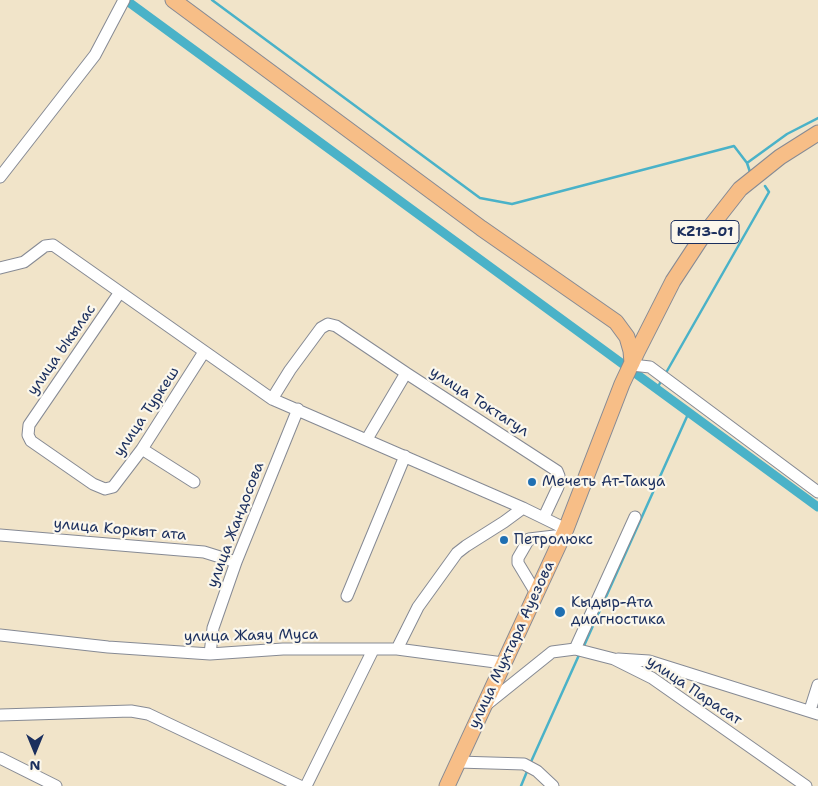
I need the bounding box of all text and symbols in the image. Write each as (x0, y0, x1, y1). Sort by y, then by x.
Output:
road number: KZ13-01 (671, 220, 739, 243)
street label: улица Ыкылас (24, 301, 100, 399)
street label: улица Токтагул (426, 363, 532, 441)
street label: улица Туркеш (110, 364, 184, 460)
street label: улица Жандосова (204, 460, 268, 590)
place label: Мечеть Ат-Такуа (542, 473, 665, 491)
marker: Мечеть Ат-Такуа (526, 476, 538, 488)
street label: улица Коркыт ата (53, 515, 187, 545)
place label: Петролюкс (514, 531, 593, 549)
marker: Петролюкс (498, 534, 510, 546)
street label: улица Мухтара Ауезова (465, 558, 559, 732)
place label: Кыдыр-Ата диагностика (571, 594, 665, 629)
marker: Кыдыр-Ата диагностика (553, 605, 567, 619)
street label: улица Жаяу Муса (184, 626, 318, 646)
street label: улица Парасат (643, 653, 745, 729)
north arrow (10, 726, 60, 776)
text: N (29, 757, 41, 775)

